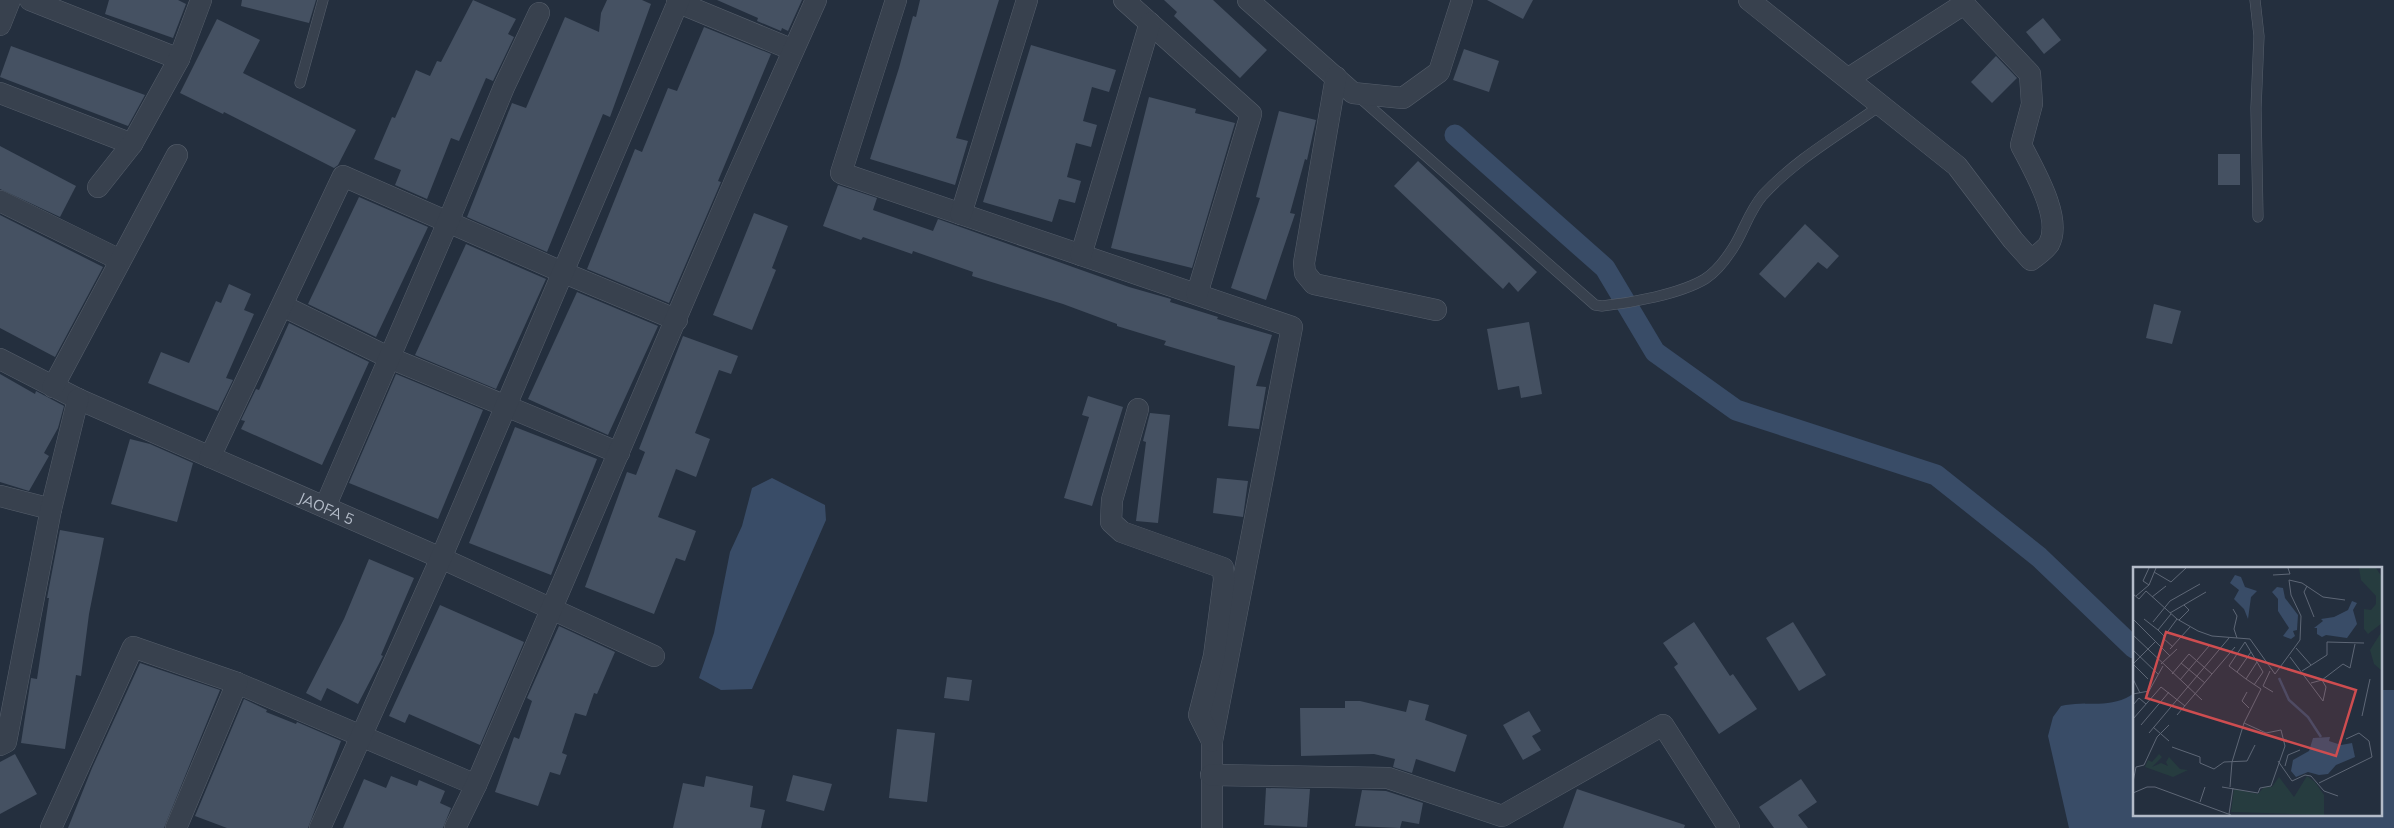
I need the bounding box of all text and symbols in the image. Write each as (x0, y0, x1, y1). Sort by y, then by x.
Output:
street label: JAOFA 5 (296, 487, 357, 528)
inset map (2133, 567, 2382, 816)

